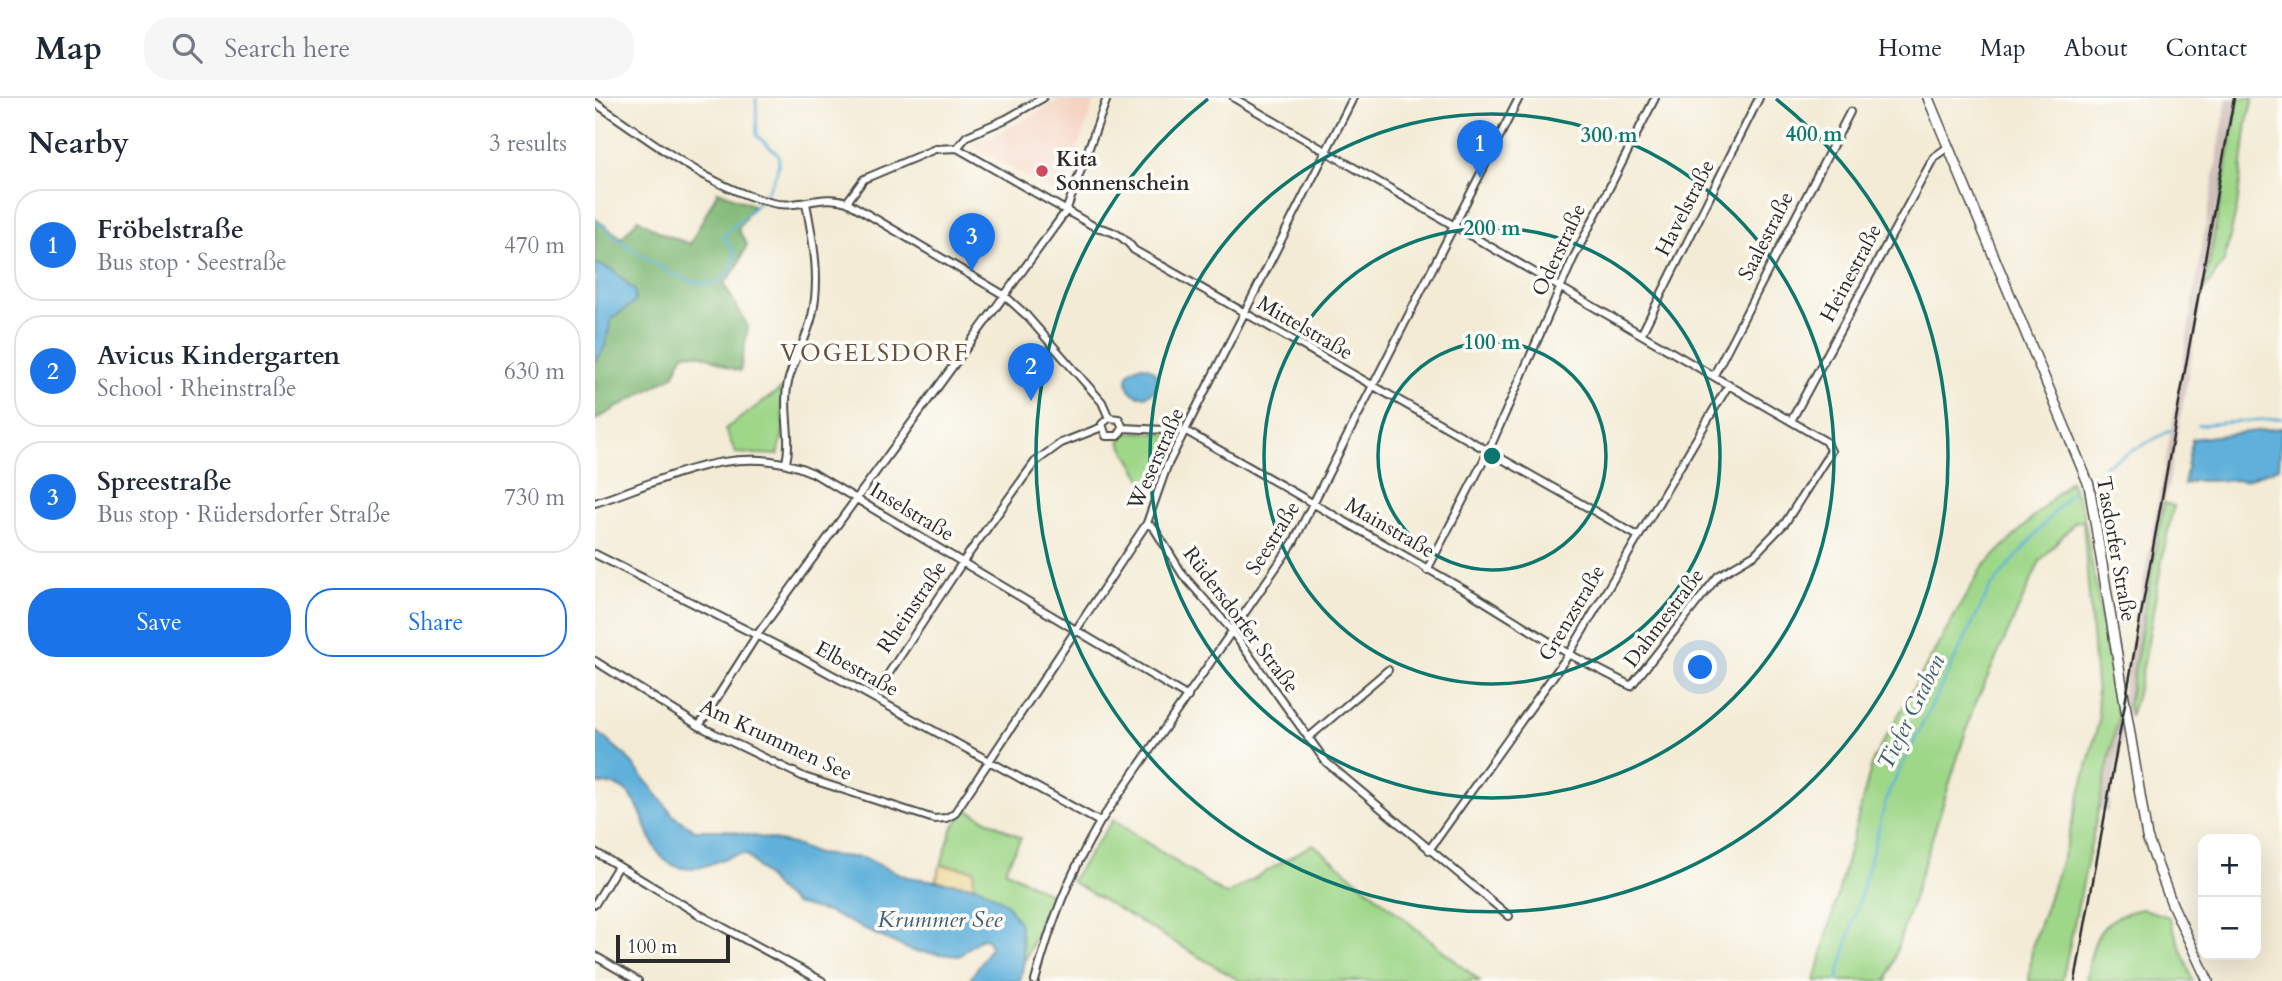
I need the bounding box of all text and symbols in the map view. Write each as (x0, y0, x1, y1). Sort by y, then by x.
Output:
search box (144, 17, 634, 80)
text: Map (35, 26, 102, 71)
icon: search (168, 29, 206, 67)
text: Search here (224, 31, 350, 66)
text: Home (1878, 32, 1942, 65)
text: Map (1980, 32, 2026, 65)
text: About (2064, 32, 2128, 65)
text: Contact (2166, 32, 2247, 65)
pin: 1 (1457, 120, 1503, 178)
text: 400 m (1785, 120, 1843, 149)
text: 300 m (1580, 121, 1638, 150)
text: Nearby (28, 123, 129, 164)
text: 3 results (489, 128, 567, 159)
place label: Kita Sonnenschein (1056, 145, 1190, 198)
street label: Havelstraße (1648, 155, 1722, 261)
marker: Kita Sonnenschein (1034, 163, 1050, 179)
street label: Saalestraße (1731, 187, 1801, 285)
street label: Oderstraße (1525, 199, 1593, 301)
text: Fröbelstraße (97, 212, 244, 247)
pin: 3 (949, 213, 995, 271)
text: 200 m (1463, 214, 1521, 243)
street label: Heinestraße (1813, 219, 1889, 327)
text: 1 (47, 230, 59, 261)
text: 470 m (504, 230, 565, 261)
text: Bus stop · Seestraße (97, 247, 287, 278)
street label: Mittelstraße (1252, 289, 1358, 367)
text: 100 m (1463, 328, 1521, 357)
district label: VOGELSDORF (780, 337, 970, 370)
text: Avicus Kindergarten (97, 338, 340, 373)
pin: 2 (1008, 343, 1054, 401)
text: 2 (47, 356, 59, 387)
text: 630 m (504, 356, 565, 387)
text: School · Rheinstraße (97, 373, 297, 404)
street label: Weserstraße (1120, 403, 1191, 516)
centre of rings (1480, 444, 1504, 468)
text: Spreestraße (97, 464, 232, 499)
street label: Tasdorfer Straße (2089, 474, 2143, 624)
street label: Inselstraße (864, 476, 960, 548)
text: 3 (47, 482, 59, 513)
text: 730 m (504, 482, 565, 513)
street label: Mainstraße (1340, 491, 1440, 565)
street label: Seestraße (1239, 496, 1307, 580)
text: Bus stop · Rüdersdorfer Straße (97, 499, 391, 530)
street label: Rüdersdorfer Straße (1176, 541, 1306, 699)
street label: Rheinstraße (870, 555, 954, 659)
street label: Grenzstraße (1532, 559, 1612, 667)
street label: Dahmestraße (1617, 562, 1711, 674)
button: Save (28, 588, 291, 657)
button: Share (305, 588, 567, 657)
street label: Elbestraße (810, 634, 904, 704)
water label: Tiefer Graben (1870, 649, 1952, 775)
your location (1683, 650, 1717, 684)
street label: Am Krummen See (695, 692, 857, 788)
map controls (2198, 834, 2261, 960)
button: + (2198, 834, 2261, 897)
button: − (2198, 897, 2261, 960)
water label: Krummer See (878, 904, 1003, 935)
scale bar (616, 932, 730, 964)
text: 100 m (627, 934, 677, 960)

